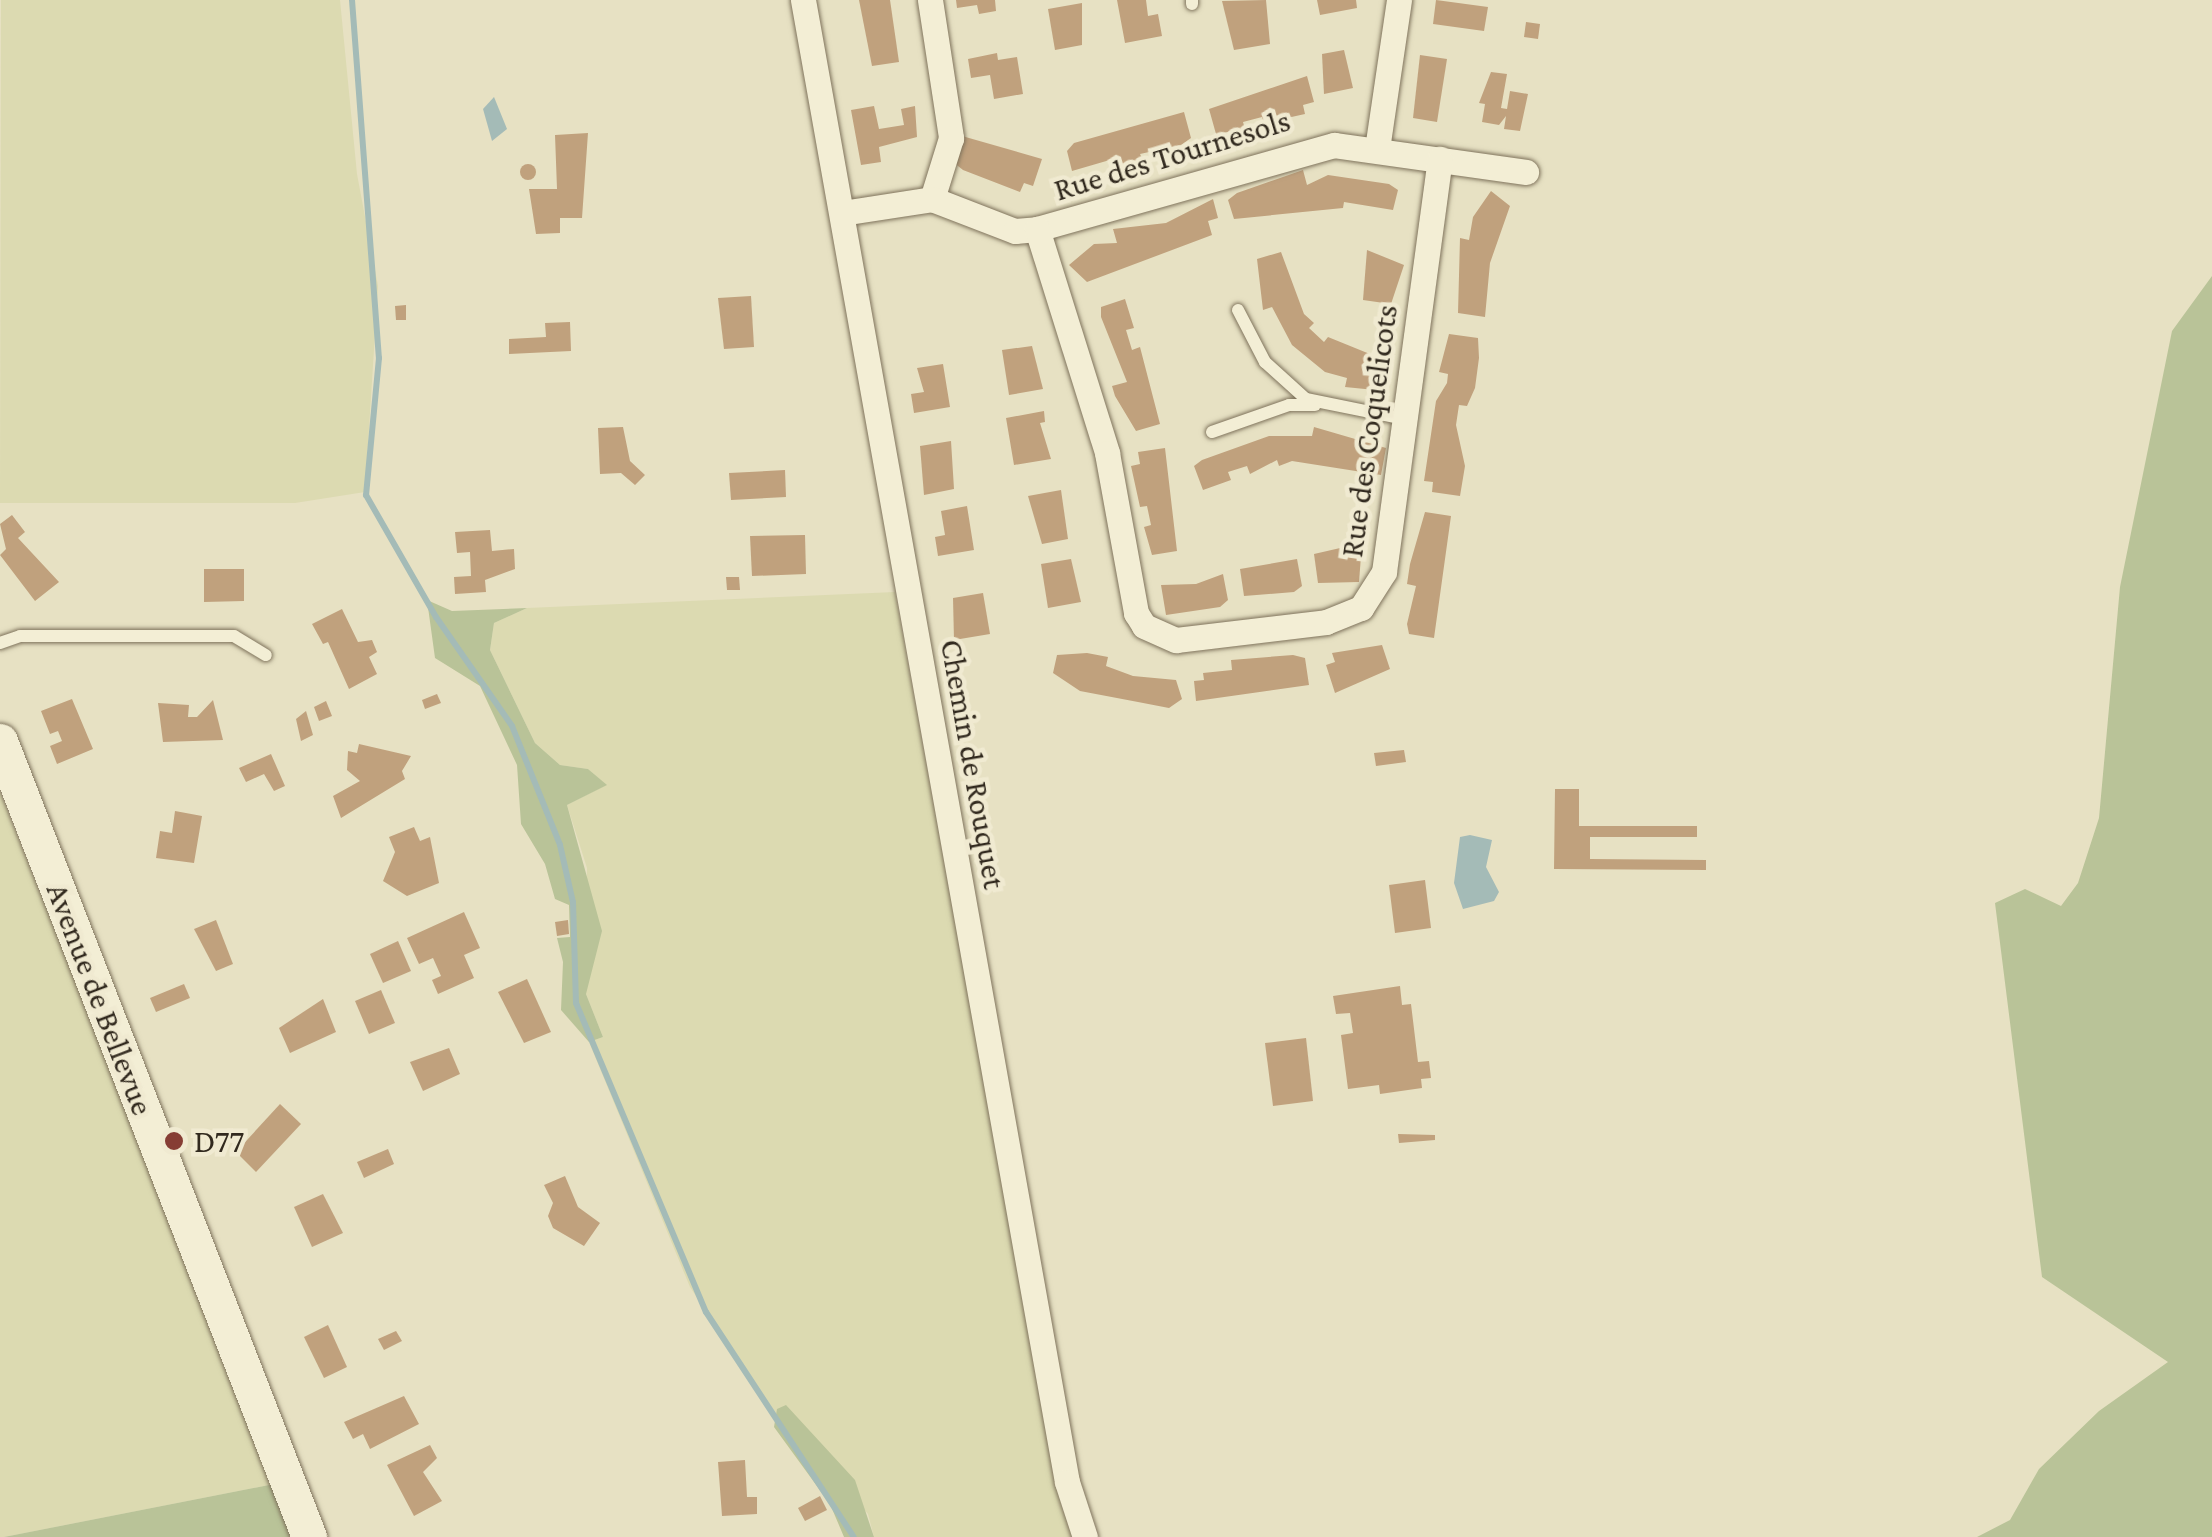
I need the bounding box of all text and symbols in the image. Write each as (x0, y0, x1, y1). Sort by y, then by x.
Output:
street label: Rue des Tournesols (1049, 101, 1295, 209)
street label: Rue des Coquelicots (1332, 302, 1406, 560)
street label: Chemin de Rouquet (932, 636, 1014, 892)
street label: Avenue de Bellevue (38, 878, 162, 1120)
place label: D77 (194, 1122, 244, 1160)
marker: D77 (163, 1130, 185, 1152)

